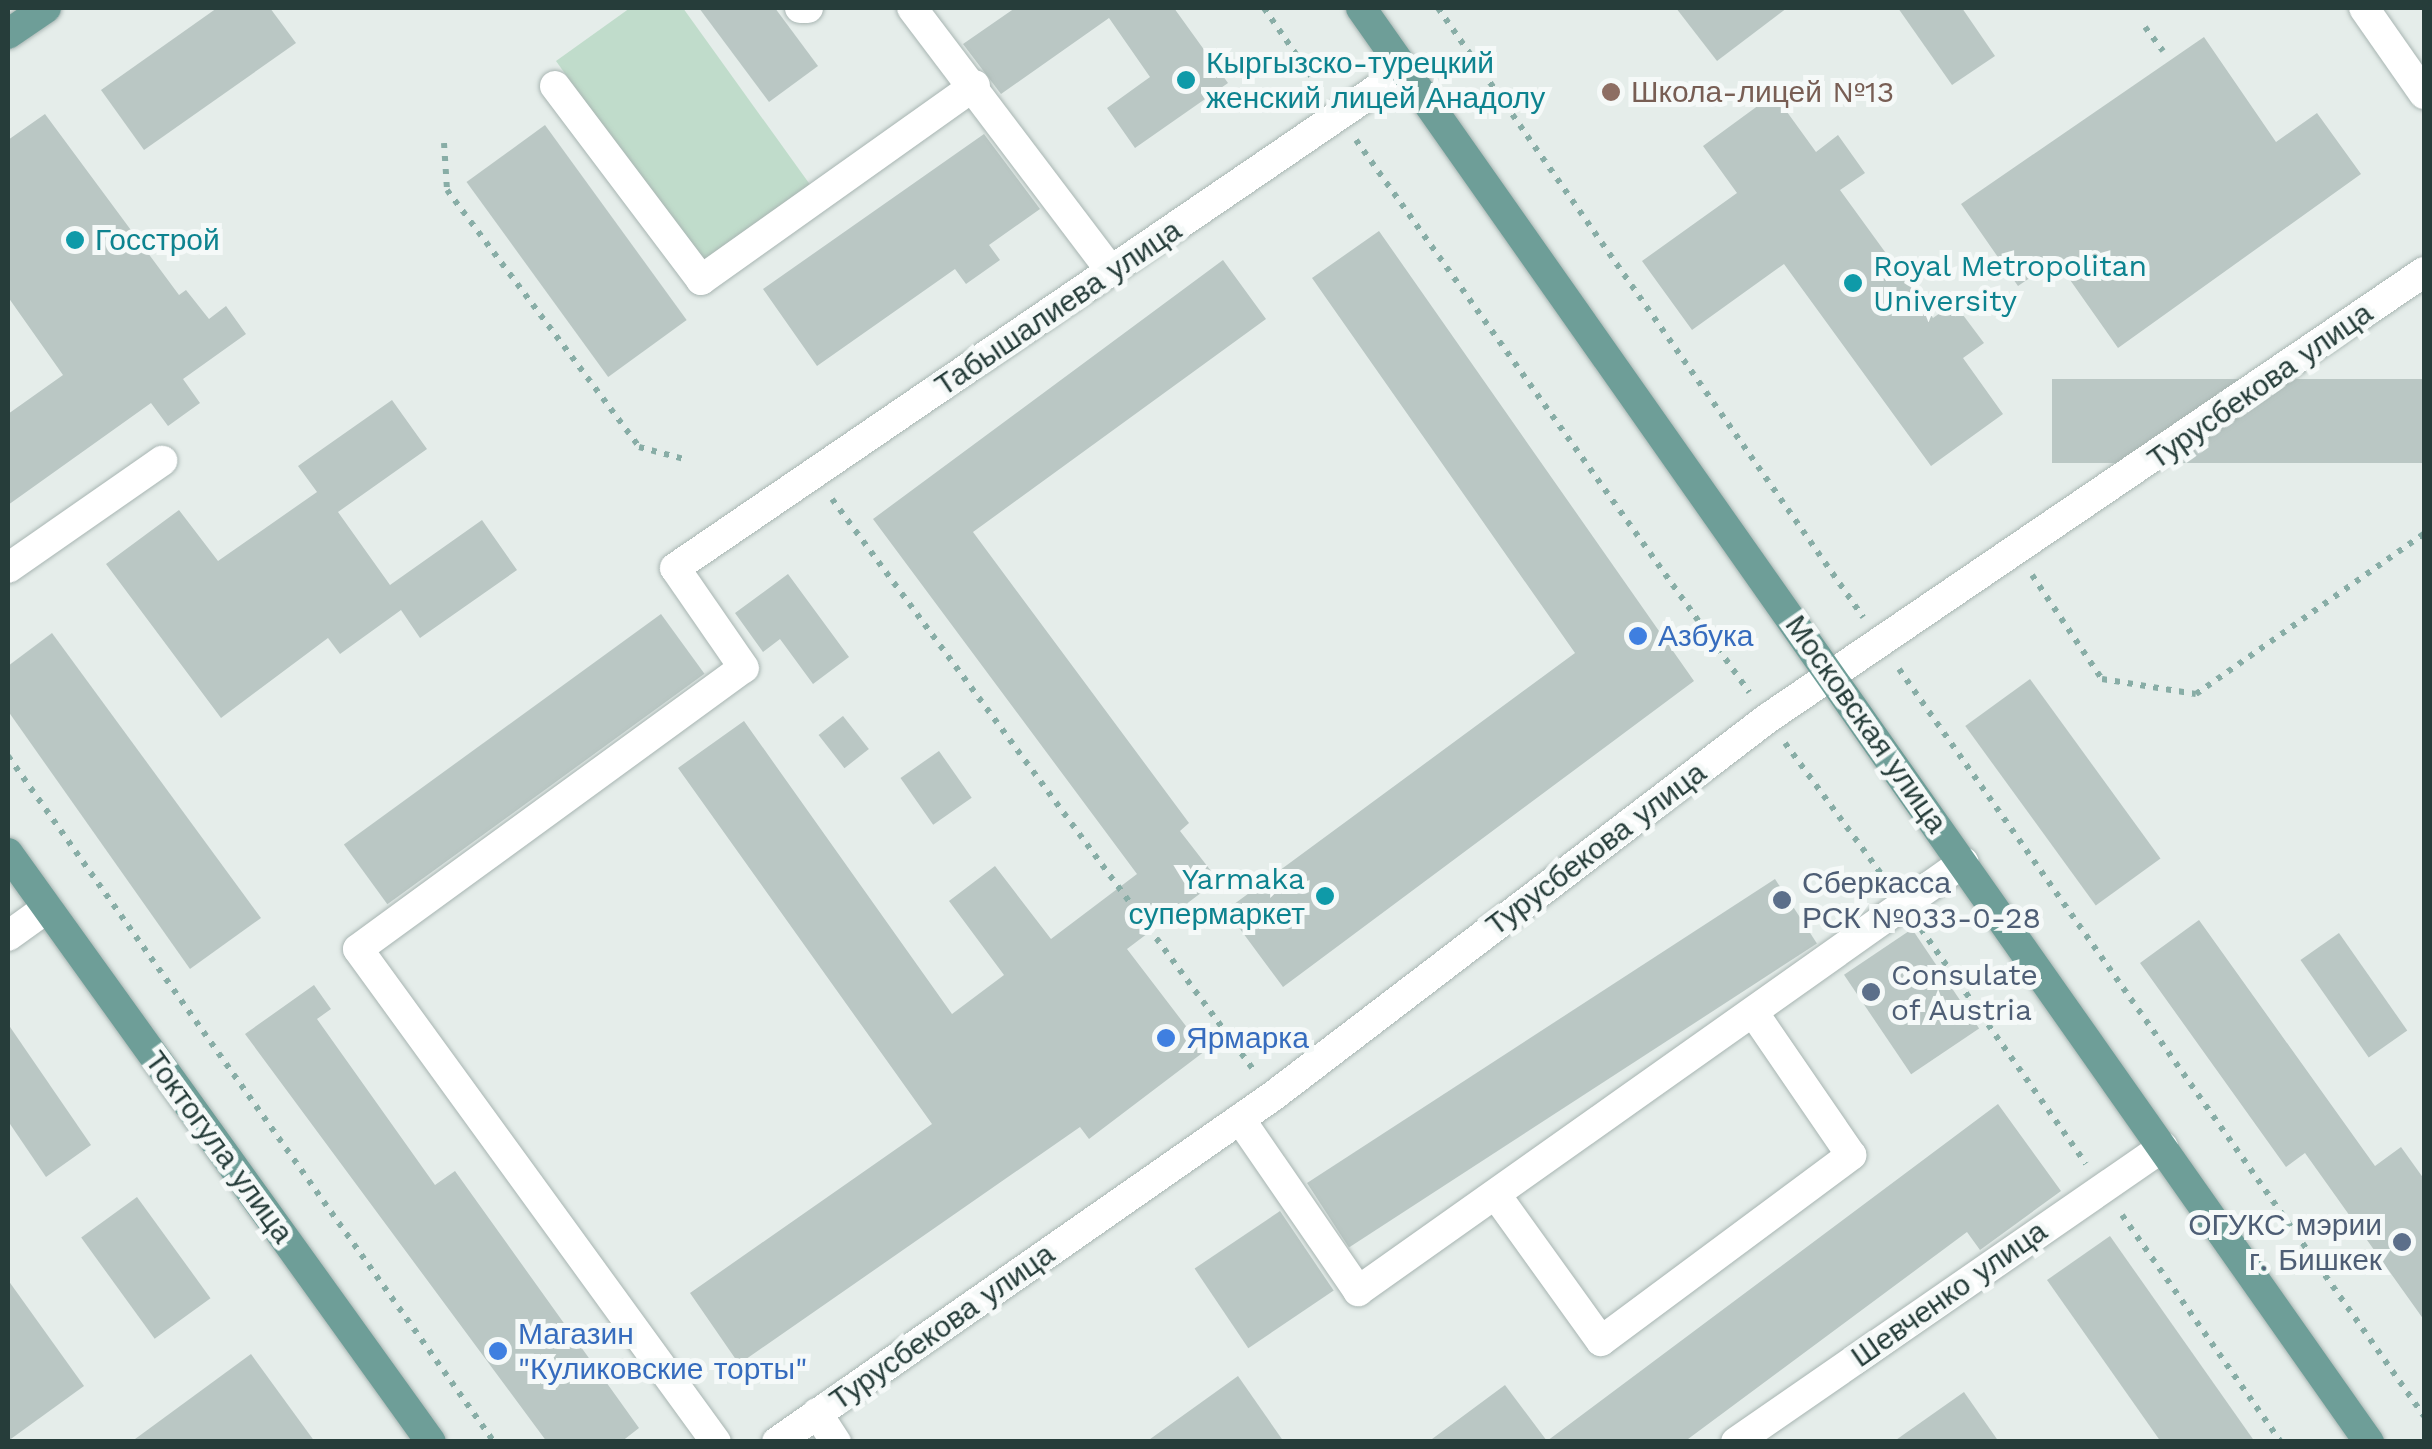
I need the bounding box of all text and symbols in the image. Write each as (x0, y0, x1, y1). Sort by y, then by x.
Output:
place label: Кыргызско-турецкий женский лицей Анадолу (1206, 45, 1545, 116)
marker: Кыргызско-турецкий женский лицей Анадолу (1175, 69, 1197, 91)
place label: Школа-лицей №13 (1631, 74, 1894, 110)
marker: Школа-лицей №13 (1600, 81, 1622, 103)
street label: Табышалиева улица (928, 212, 1188, 404)
place label: Госстрой (95, 222, 220, 258)
marker: Госстрой (64, 229, 86, 251)
place label: Royal Metropolitan University (1873, 248, 2148, 318)
marker: Royal Metropolitan University (1842, 272, 1864, 294)
street label: Турусбекова улица (2141, 295, 2379, 477)
street label: Московская улица (1778, 608, 1954, 840)
place label: Азбука (1658, 618, 1753, 654)
marker: Азбука (1627, 625, 1649, 647)
street label: Турусбекова улица (1479, 755, 1713, 943)
place label: Yarmaka супермаркет (1129, 861, 1305, 932)
place label: Сберкасса РСК №033-0-28 (1802, 865, 2041, 936)
marker: Yarmaka супермаркет (1314, 885, 1336, 907)
marker: Сберкасса РСК №033-0-28 (1771, 889, 1793, 911)
place label: Consulate of Austria (1891, 957, 2038, 1028)
marker: Consulate of Austria (1860, 981, 1882, 1003)
place label: Ярмарка (1186, 1020, 1309, 1056)
marker: Ярмарка (1155, 1027, 1177, 1049)
street label: Токтогула улица (137, 1044, 301, 1250)
place label: ОГУКС мэрии г. Бишкек (2188, 1207, 2382, 1278)
street label: Шевченко улица (1844, 1213, 2054, 1375)
marker: ОГУКС мэрии г. Бишкек (2391, 1231, 2413, 1253)
street label: Турусбекова улица (823, 1236, 1061, 1418)
place label: Магазин "Куликовские торты" (518, 1316, 807, 1386)
marker: Магазин "Куликовские торты" (487, 1340, 509, 1362)

